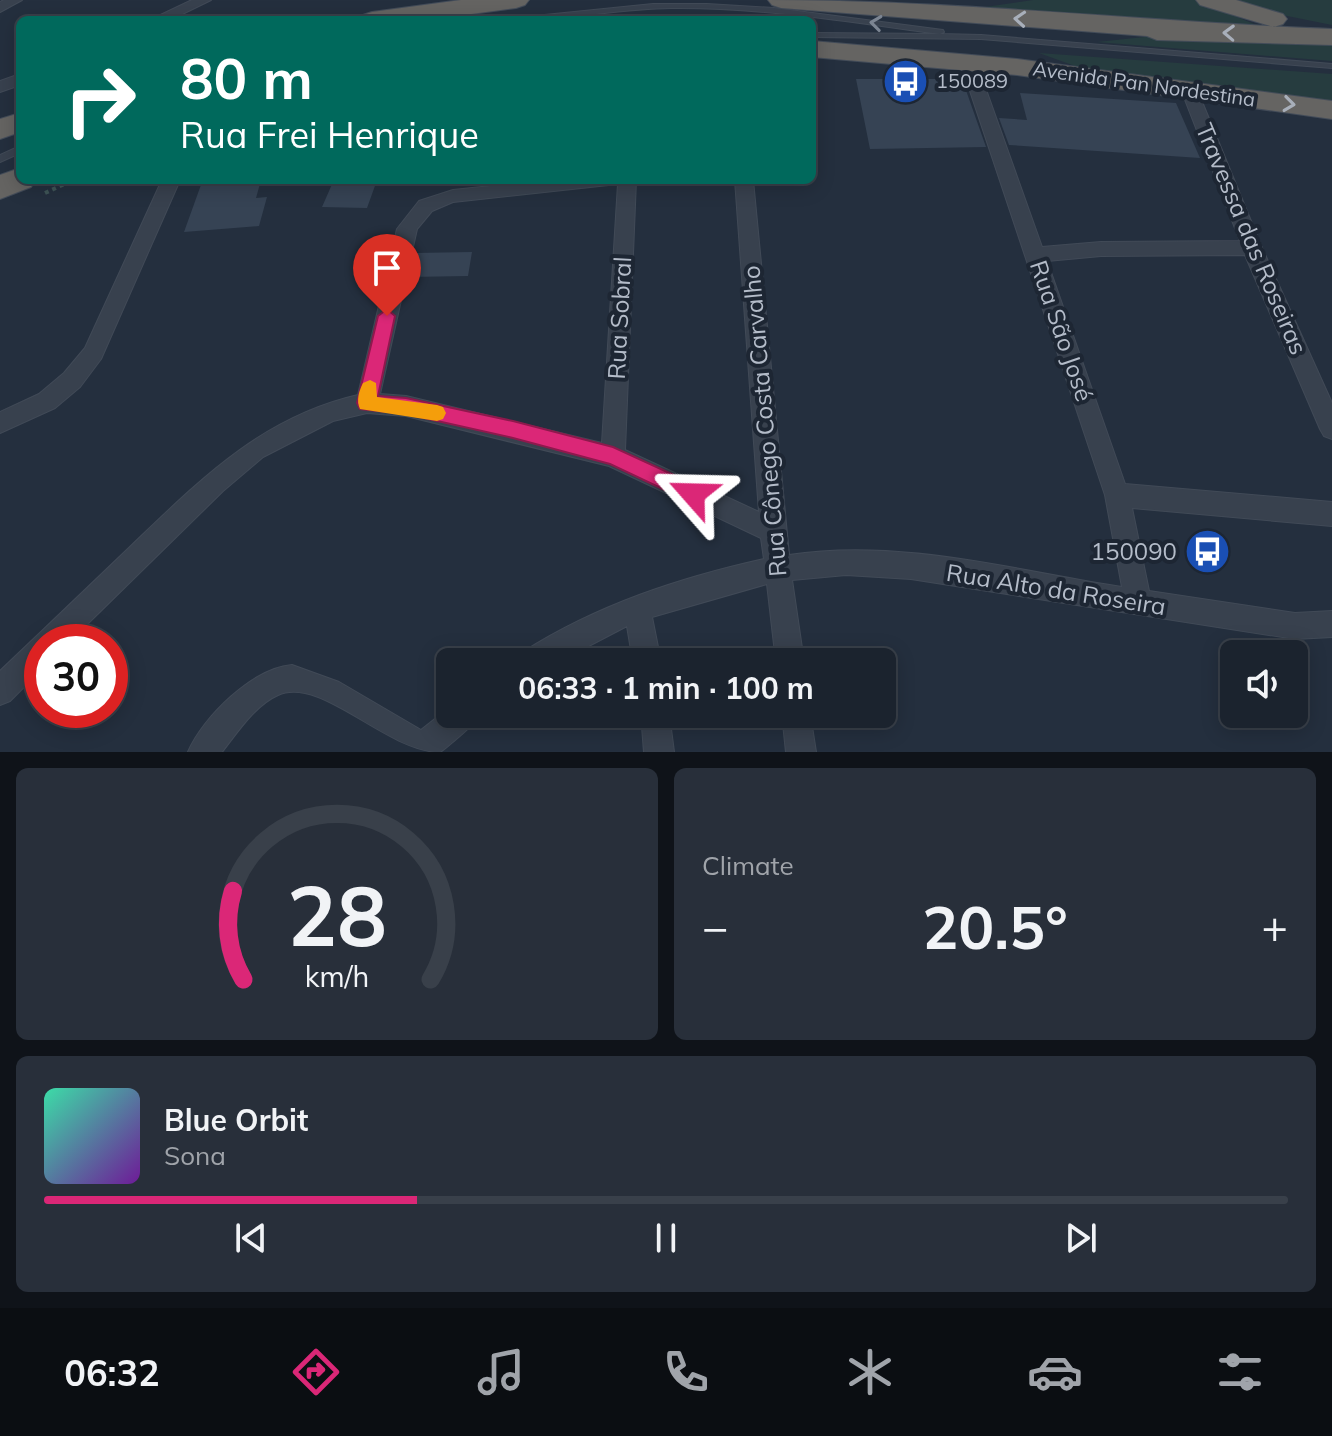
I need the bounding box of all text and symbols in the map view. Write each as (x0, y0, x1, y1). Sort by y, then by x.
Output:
one-way arrow (1013, 11, 1026, 28)
one-way arrow (869, 15, 883, 32)
one-way arrow (1222, 24, 1235, 41)
text: 80 m (180, 43, 313, 113)
icon: right (48, 48, 152, 152)
street label: Avenida Pan Nordestina (1031, 56, 1257, 111)
bus stop icon: 150089 (881, 57, 929, 105)
place label: 150089 (936, 68, 1008, 93)
one-way arrow (1283, 96, 1296, 113)
text: Rua Frei Henrique (180, 112, 479, 157)
street label: Travessa das Roseiras (1190, 119, 1314, 359)
pin (353, 234, 421, 316)
icon: arrive (365, 246, 409, 290)
street label: Rua Sobral (601, 256, 637, 380)
street label: Rua São José (1024, 256, 1100, 405)
street label: Rua Cônego Costa Carvalho (735, 264, 793, 578)
position arrow (651, 452, 735, 536)
bus stop icon: 150090 (1184, 528, 1232, 576)
place label: 150090 (1091, 536, 1177, 566)
street label: Rua Alto da Roseira (944, 557, 1168, 621)
speed limit sign: 30 (24, 624, 128, 728)
map controls (1220, 640, 1308, 728)
button: sound (1220, 640, 1308, 728)
text: 06:33 · 1 min · 100 m (518, 669, 814, 707)
text: Climate (702, 849, 794, 882)
text: 28 (287, 862, 387, 967)
text: 20.5° (922, 889, 1068, 964)
text: − (702, 899, 728, 954)
text: + (1262, 899, 1288, 954)
text: km/h (305, 958, 369, 994)
text: Blue Orbit (164, 1101, 308, 1139)
text: Sona (164, 1139, 226, 1172)
icon: previous (229, 1216, 273, 1260)
icon: pause (644, 1216, 688, 1260)
icon: next (1059, 1216, 1103, 1260)
icon: directions (288, 1344, 344, 1400)
icon: music (473, 1344, 529, 1400)
icon: phone (658, 1344, 714, 1400)
icon: climate (842, 1344, 898, 1400)
icon: car (1027, 1344, 1083, 1400)
icon: filters (1212, 1344, 1268, 1400)
text: 06:32 (64, 1350, 160, 1395)

